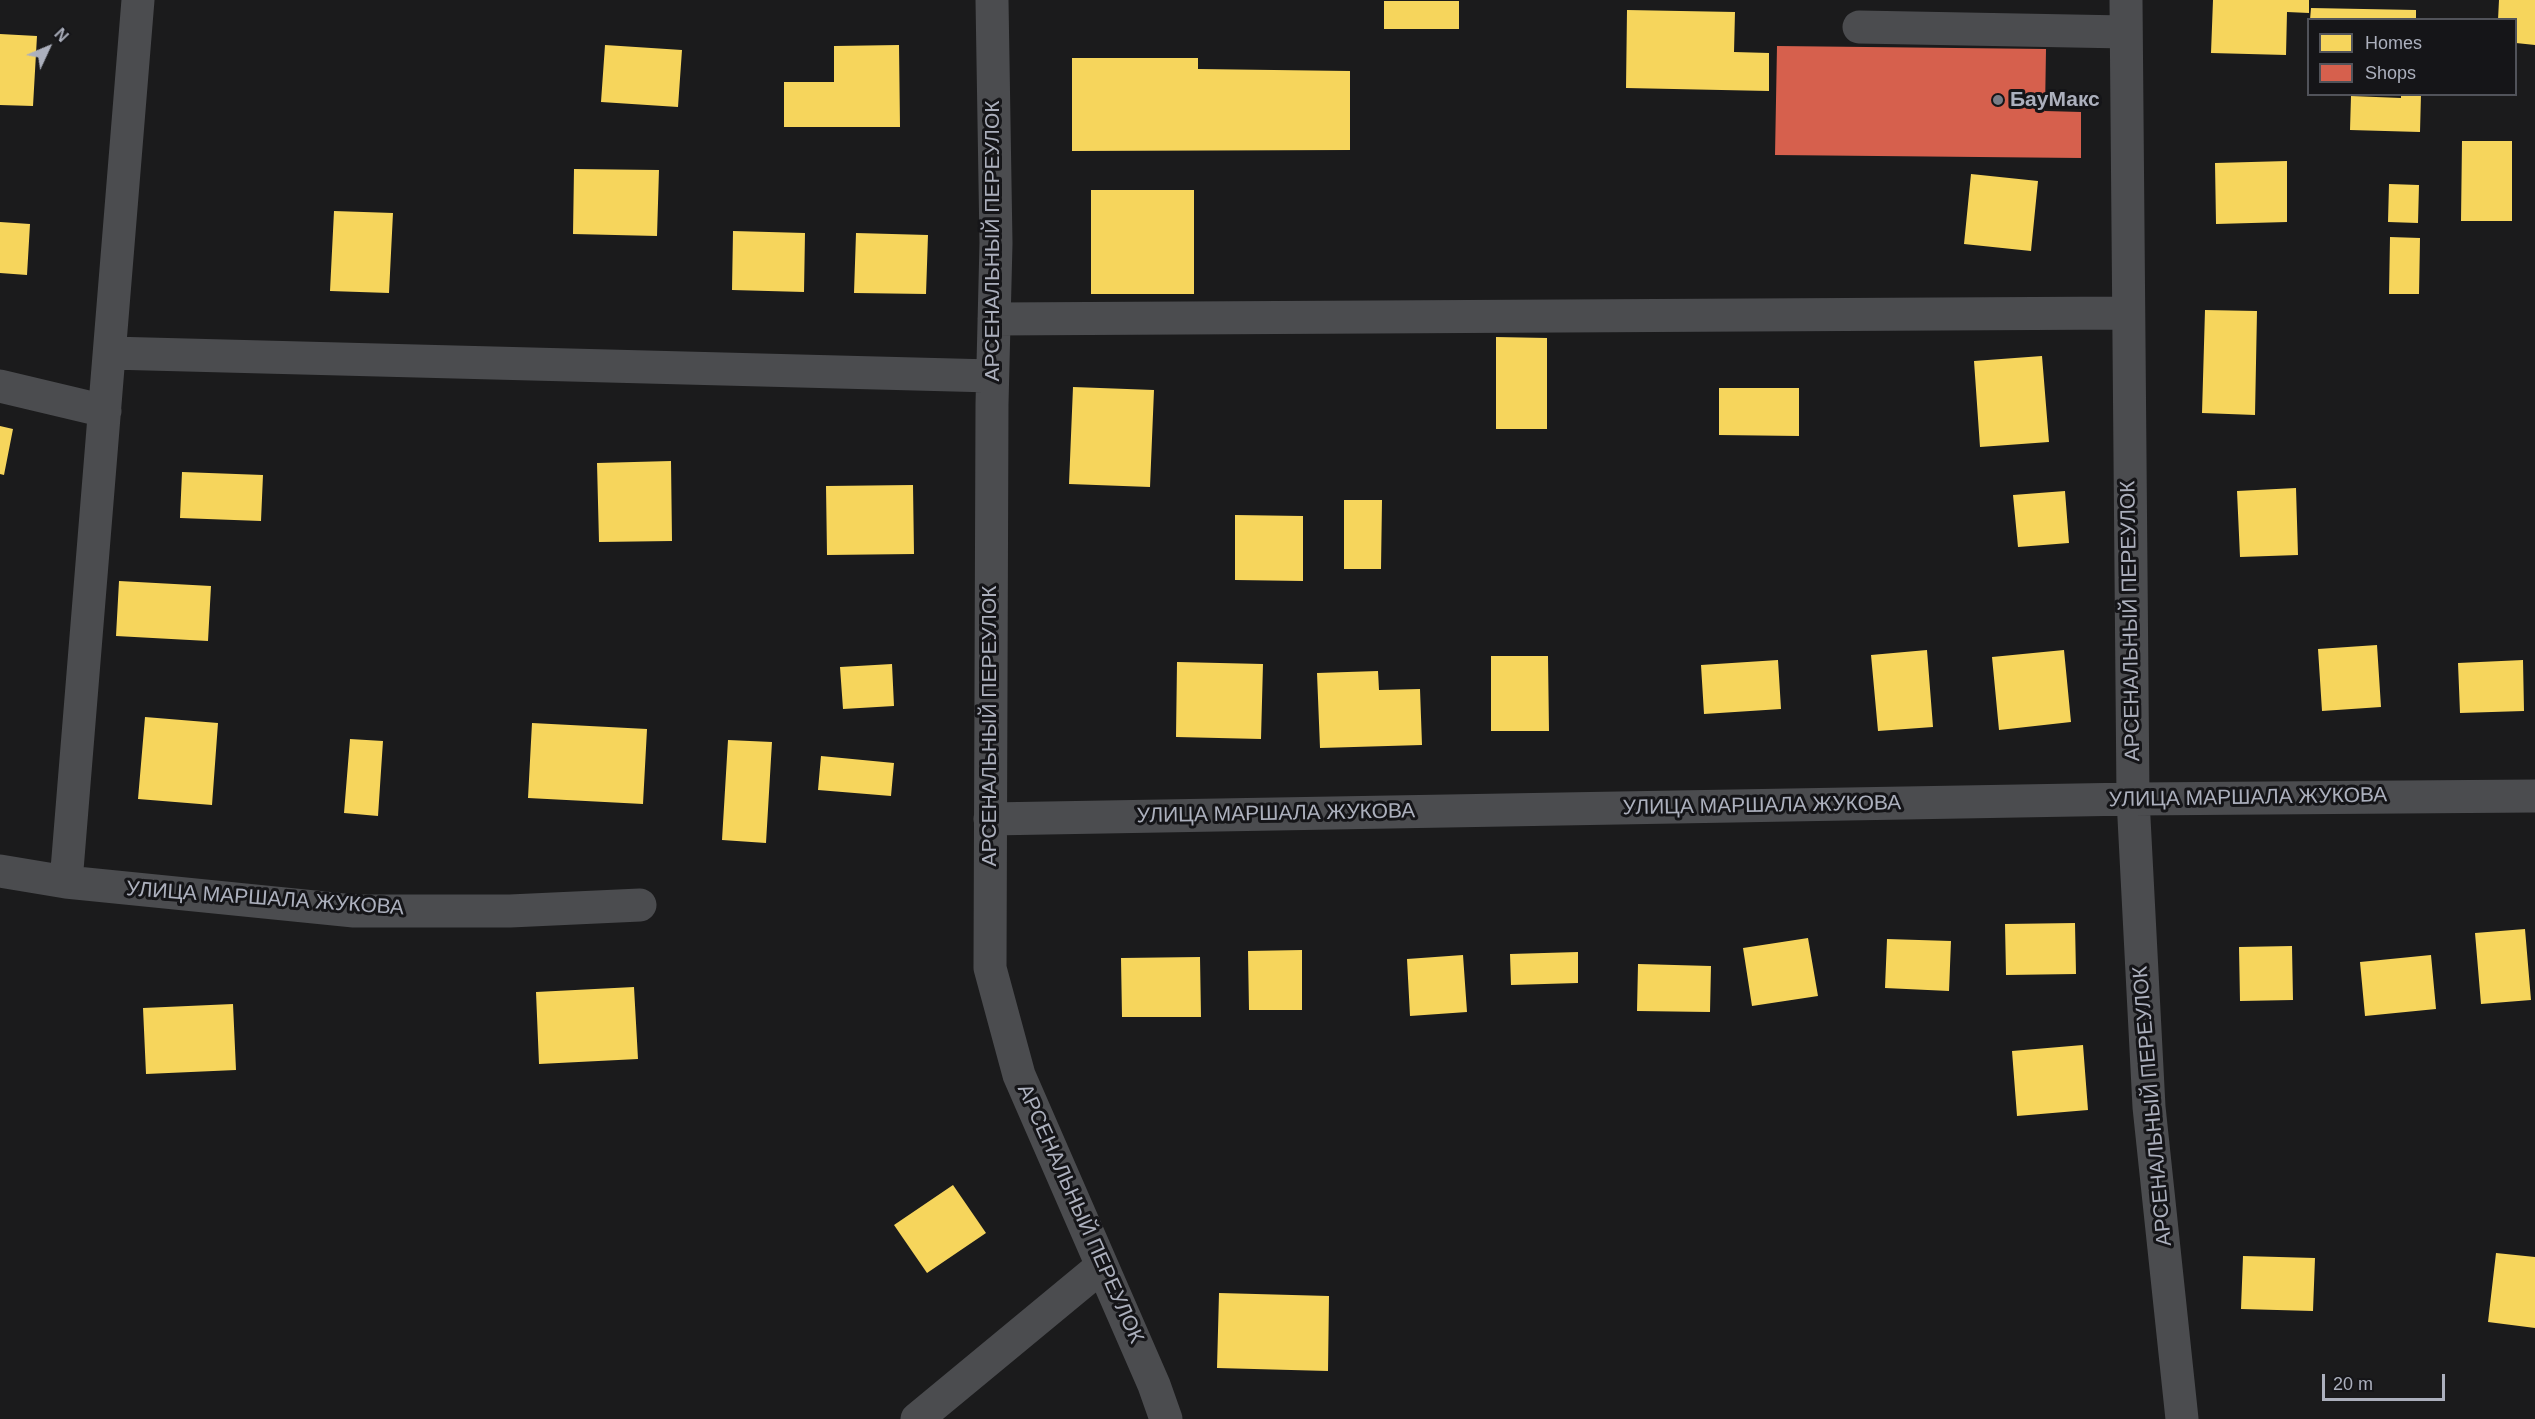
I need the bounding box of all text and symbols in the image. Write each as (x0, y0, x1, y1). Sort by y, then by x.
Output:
north arrow (18, 18, 78, 78)
legend (2307, 18, 2517, 96)
text: N (51, 25, 71, 45)
text: Homes (2365, 33, 2422, 53)
text: Shops (2365, 63, 2416, 83)
place label: БауМакс (2010, 87, 2100, 113)
marker: БауМакс (1991, 93, 2005, 107)
street label: АРСЕНАЛЬНЫЙ ПЕРЕУЛОК (980, 101, 1006, 381)
street label: АРСЕНАЛЬНЫЙ ПЕРЕУЛОК (2116, 480, 2146, 762)
street label: АРСЕНАЛЬНЫЙ ПЕРЕУЛОК (977, 586, 1003, 866)
street label: УЛИЦА МАРШАЛА ЖУКОВА (2109, 783, 2387, 813)
street label: УЛИЦА МАРШАЛА ЖУКОВА (1623, 791, 1901, 821)
street label: УЛИЦА МАРШАЛА ЖУКОВА (1137, 799, 1415, 829)
street label: УЛИЦА МАРШАЛА ЖУКОВА (125, 877, 405, 921)
street label: АРСЕНАЛЬНЫЙ ПЕРЕУЛОК (2128, 965, 2178, 1247)
street label: АРСЕНАЛЬНЫЙ ПЕРЕУЛОК (1011, 1081, 1149, 1347)
scale bar (2325, 1362, 2448, 1400)
text: 20 m (2333, 1374, 2373, 1394)

